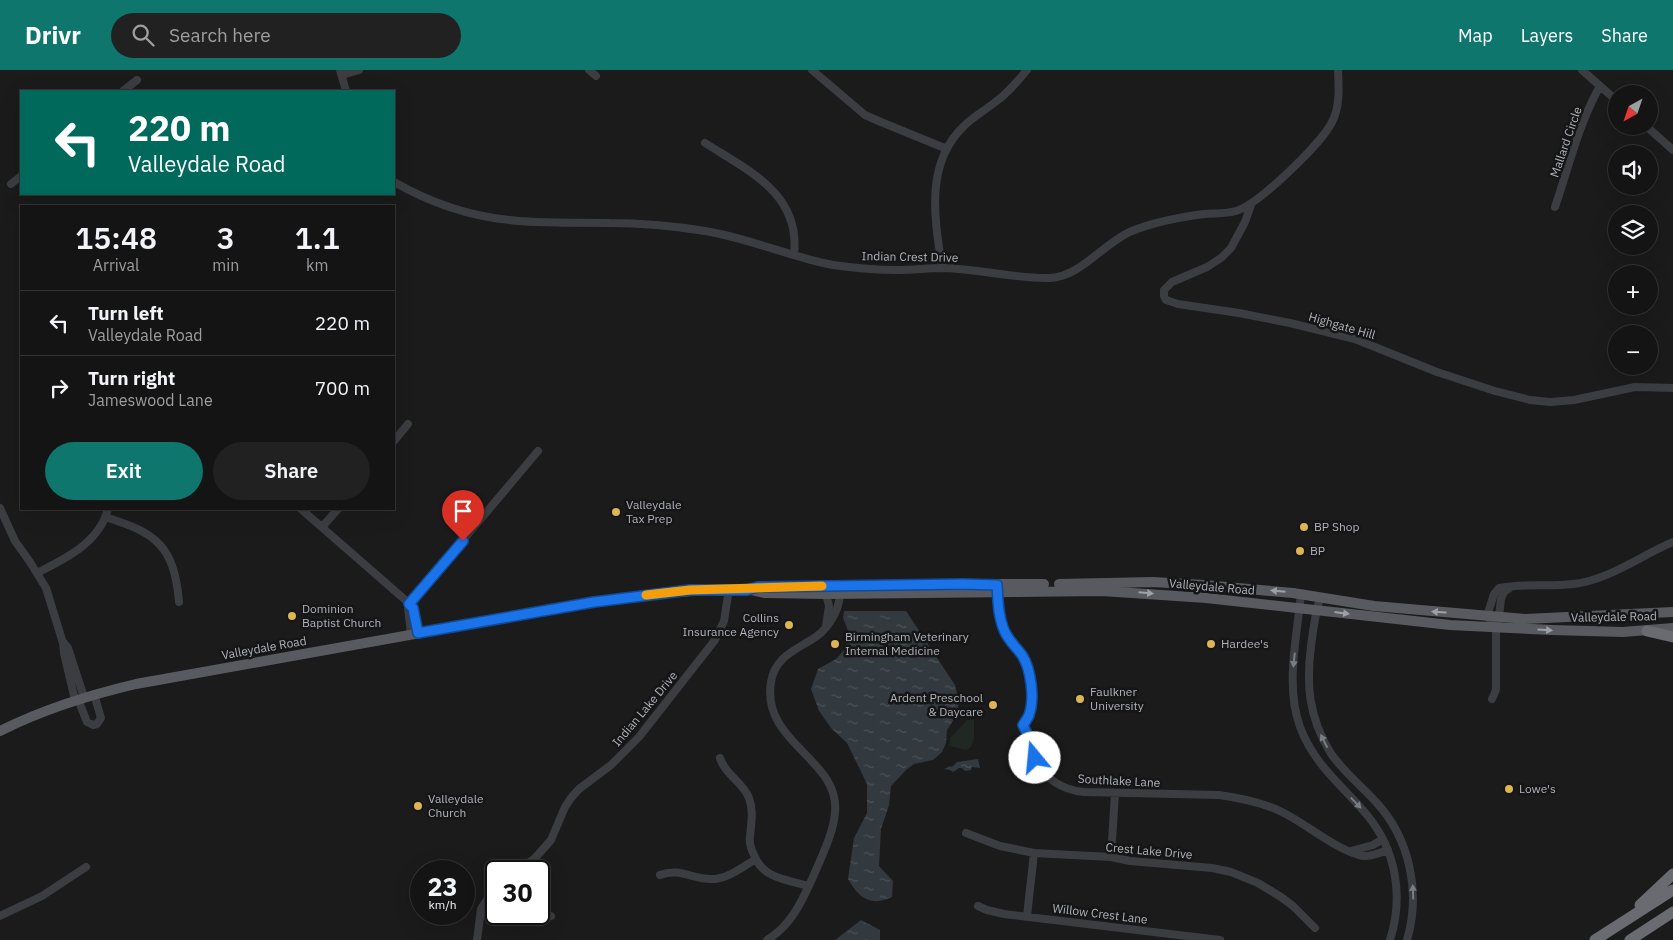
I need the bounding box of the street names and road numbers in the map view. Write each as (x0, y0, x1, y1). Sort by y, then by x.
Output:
street label: Mallard Circle (1546, 104, 1585, 179)
street label: Indian Crest Drive (862, 248, 959, 265)
street label: Highgate Hill (1307, 309, 1377, 342)
street label: Valleydale Road (1169, 575, 1255, 598)
street label: Valleydale Road (1571, 608, 1657, 625)
street label: Valleydale Road (220, 633, 308, 662)
street label: Indian Lake Drive (609, 668, 681, 749)
street label: Southlake Lane (1077, 771, 1161, 790)
street label: Crest Lake Drive (1105, 839, 1193, 862)
street label: Willow Crest Lane (1052, 900, 1149, 927)

